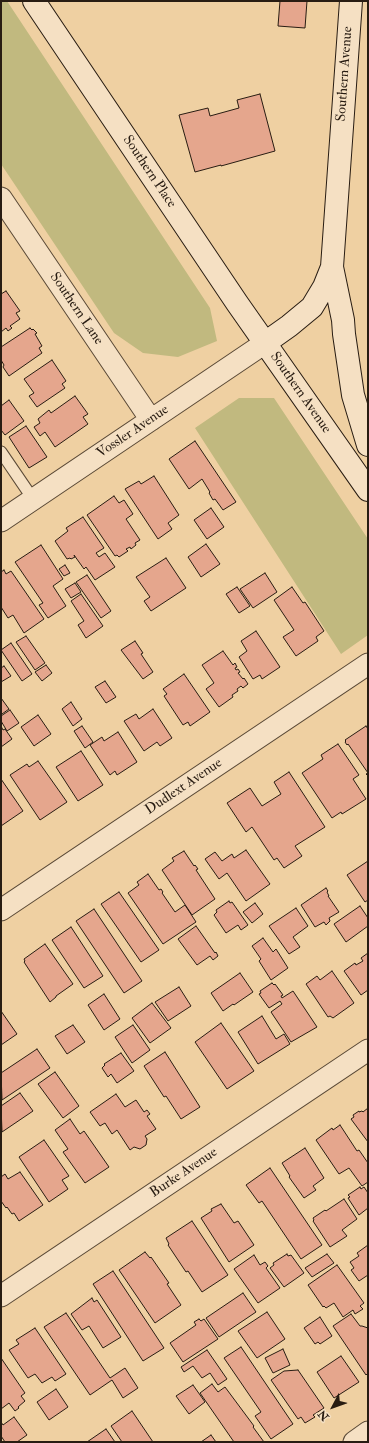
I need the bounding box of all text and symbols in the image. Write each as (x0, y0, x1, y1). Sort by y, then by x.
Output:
street label: Southern Avenue (333, 26, 357, 122)
street label: Southern Place (119, 133, 179, 211)
street label: Southern Lane (46, 270, 106, 348)
street label: Southern Avenue (266, 349, 334, 437)
street label: Vossler Avenue (94, 402, 172, 462)
street label: Dudlext Avenue (142, 755, 226, 819)
street label: Burke Avenue (147, 1144, 221, 1202)
north arrow (313, 1387, 353, 1427)
text: N (315, 1407, 332, 1423)

